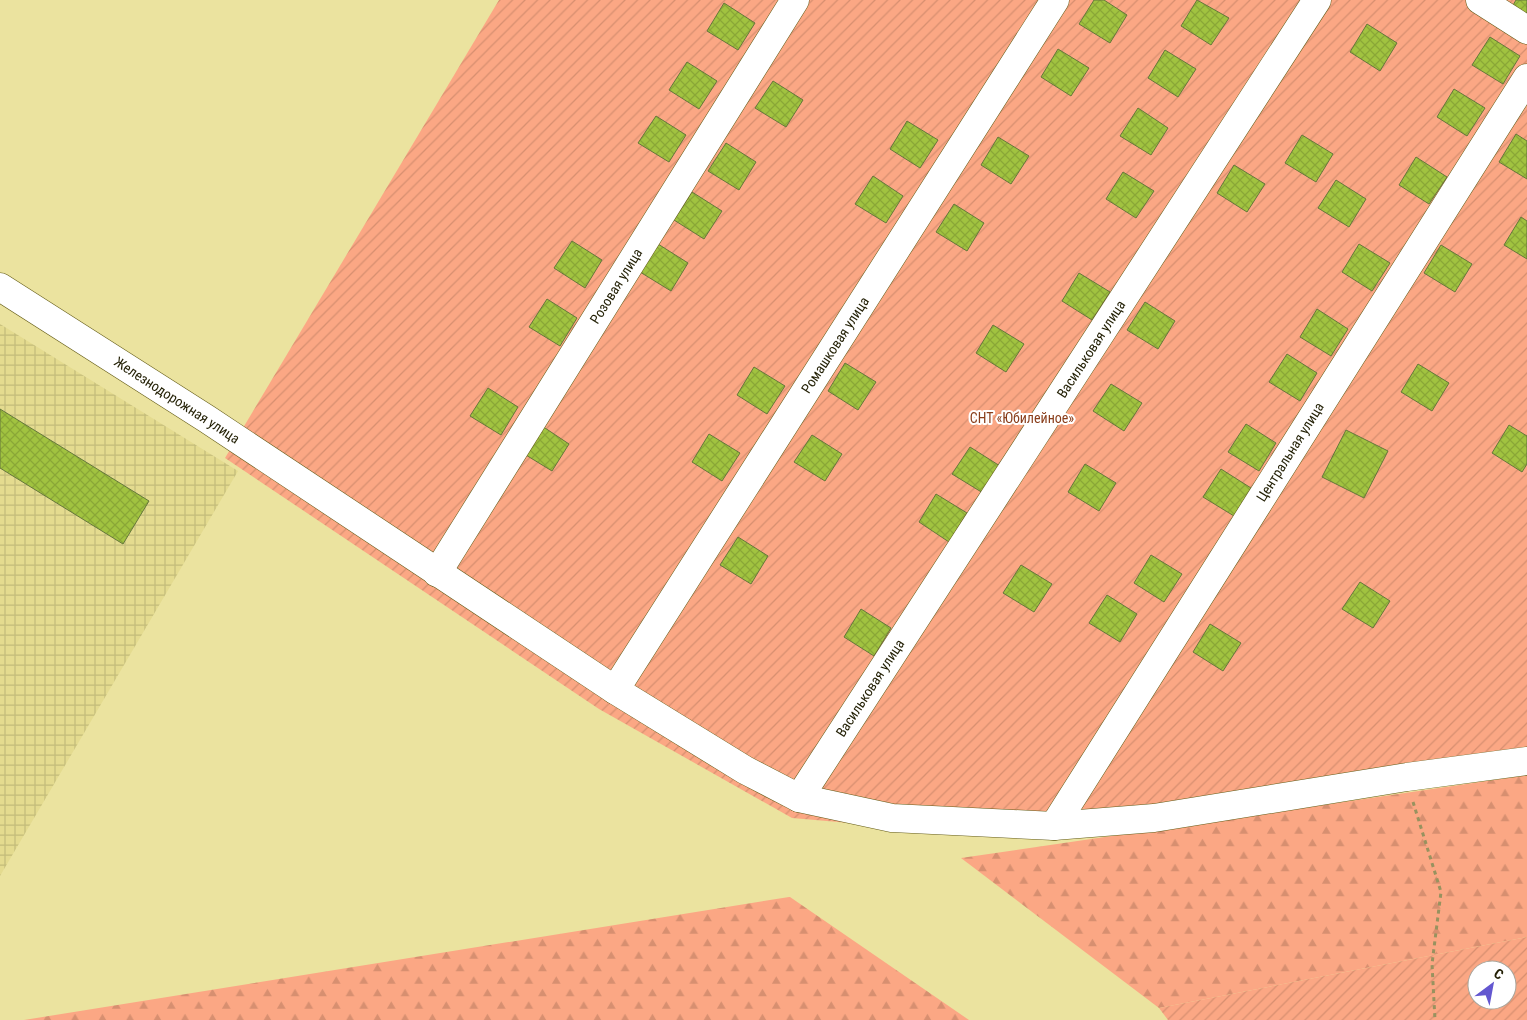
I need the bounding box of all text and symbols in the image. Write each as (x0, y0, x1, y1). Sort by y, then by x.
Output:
street label: Розовая улица (587, 245, 645, 327)
street label: Ромашковая улица (798, 294, 872, 396)
street label: Васильковая улица (1054, 297, 1128, 401)
street label: Железнодорожная улица (111, 353, 243, 447)
street label: Центральная улица (1253, 400, 1327, 504)
park label: СНТ «Юбилейное» (970, 410, 1074, 426)
street label: Васильковая улица (833, 636, 907, 740)
north arrow (1467, 960, 1517, 1010)
text: С (1491, 965, 1507, 983)

